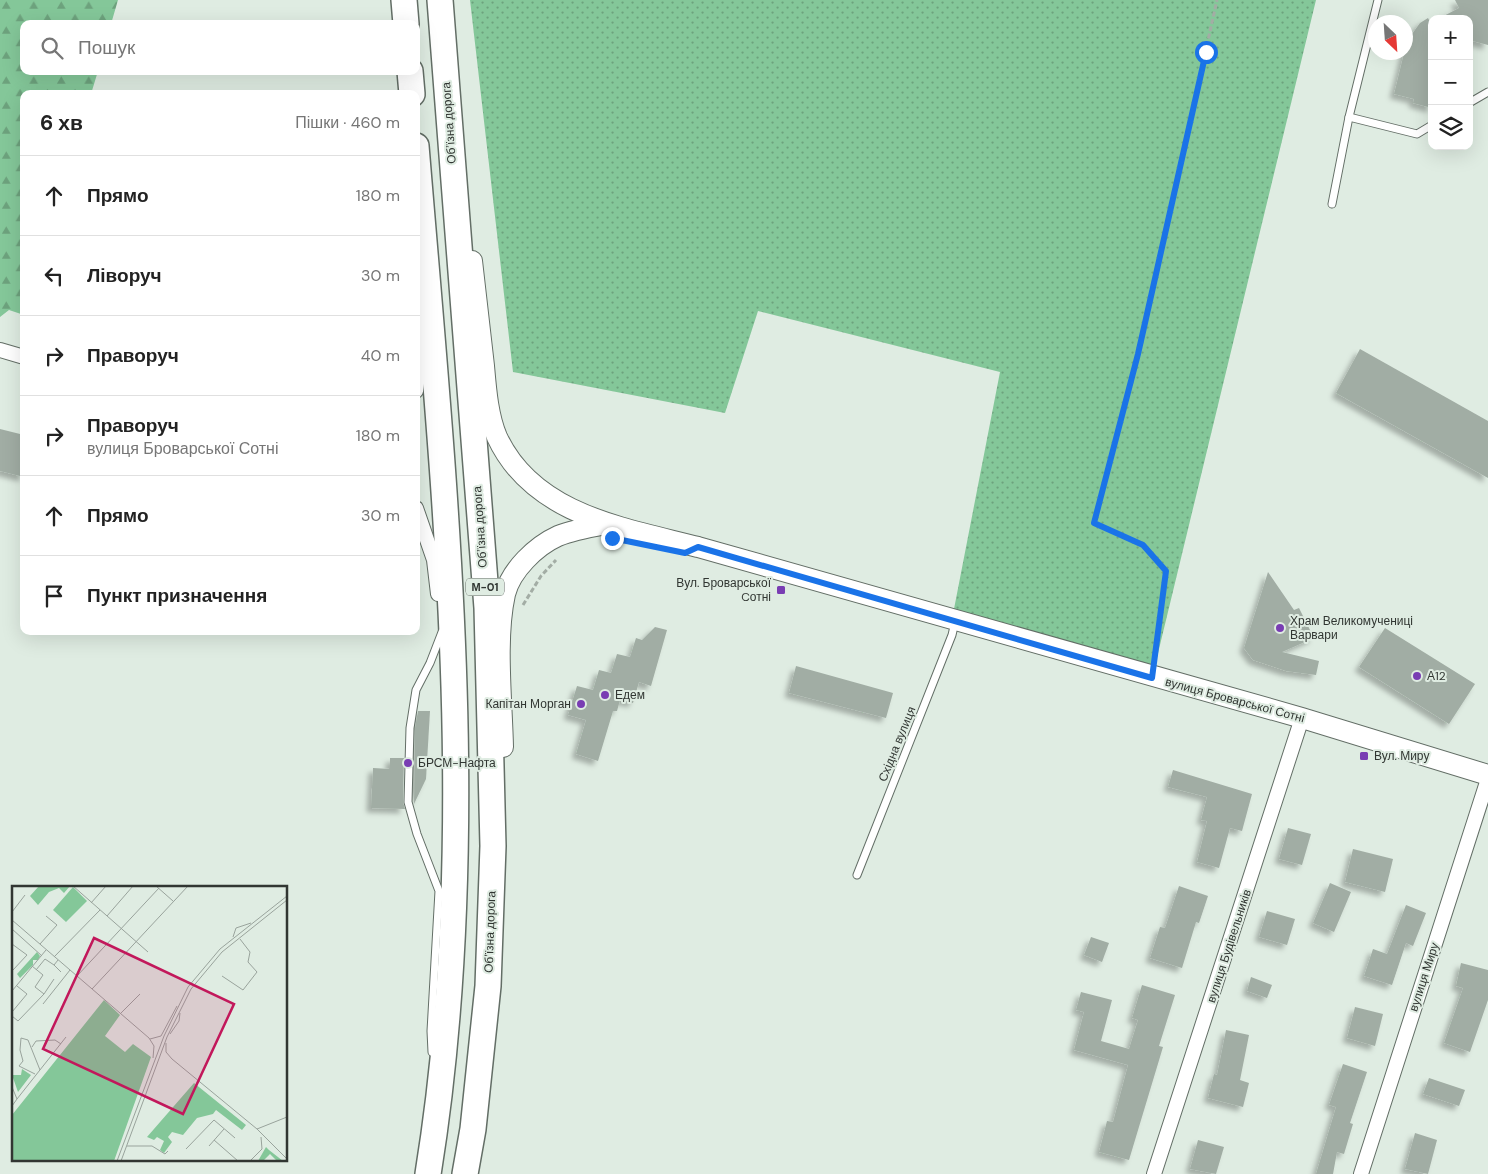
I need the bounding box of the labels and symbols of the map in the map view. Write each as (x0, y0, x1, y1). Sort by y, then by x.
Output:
north arrow (1368, 15, 1413, 60)
route start (1195, 41, 1218, 64)
street label: Обʼїзна дорога (438, 81, 460, 164)
street label: Обʼїзна дорога (469, 485, 491, 568)
route end (601, 527, 624, 550)
place label: Вул. Броварської Cотні (676, 575, 772, 605)
road number: М-01 (466, 578, 504, 596)
marker: Вул. Броварської Cотні (775, 584, 787, 596)
place label: Храм Великомучениці Варвари (1290, 613, 1413, 643)
marker: Храм Великомучениці Варвари (1274, 622, 1286, 634)
place label: А12 (1427, 668, 1446, 684)
marker: А12 (1411, 670, 1423, 682)
street label: вулиця Броварської Сотні (1164, 674, 1306, 726)
place label: Едем (615, 687, 645, 703)
marker: Едем (599, 689, 611, 701)
place label: Капітан Морган (485, 696, 571, 712)
marker: Капітан Морган (575, 698, 587, 710)
street label: Східна вулиця (875, 704, 919, 784)
place label: Вул. Миру (1374, 748, 1429, 764)
marker: Вул. Миру (1358, 750, 1370, 762)
place label: БРСМ-Нафта (418, 755, 496, 771)
marker: БРСМ-Нафта (402, 757, 414, 769)
inset map (12, 886, 288, 1162)
street label: вулиця Будівельників (1203, 887, 1255, 1005)
street label: Обʼїзна дорога (481, 890, 499, 973)
street label: вулиця Миру (1405, 941, 1443, 1013)

